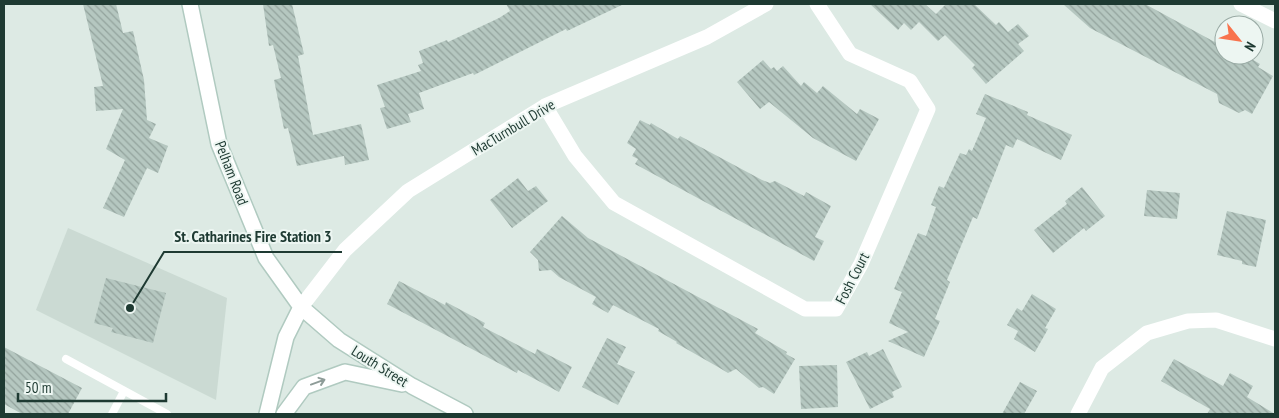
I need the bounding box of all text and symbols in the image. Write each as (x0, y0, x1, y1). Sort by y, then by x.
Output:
north arrow (1214, 15, 1264, 65)
text: N (1241, 39, 1260, 54)
street label: MacTurnbull Drive (468, 95, 558, 159)
street label: Pelham Road (211, 138, 253, 208)
callout: St. Catharines Fire Station 3 (164, 221, 342, 252)
text: St. Catharines Fire Station 3 (174, 226, 332, 246)
street label: Fosh Court (831, 249, 873, 307)
street label: Louth Street (348, 341, 412, 391)
scale bar (18, 370, 165, 402)
one-way arrow (310, 377, 325, 386)
text: 50 m (25, 378, 51, 397)

